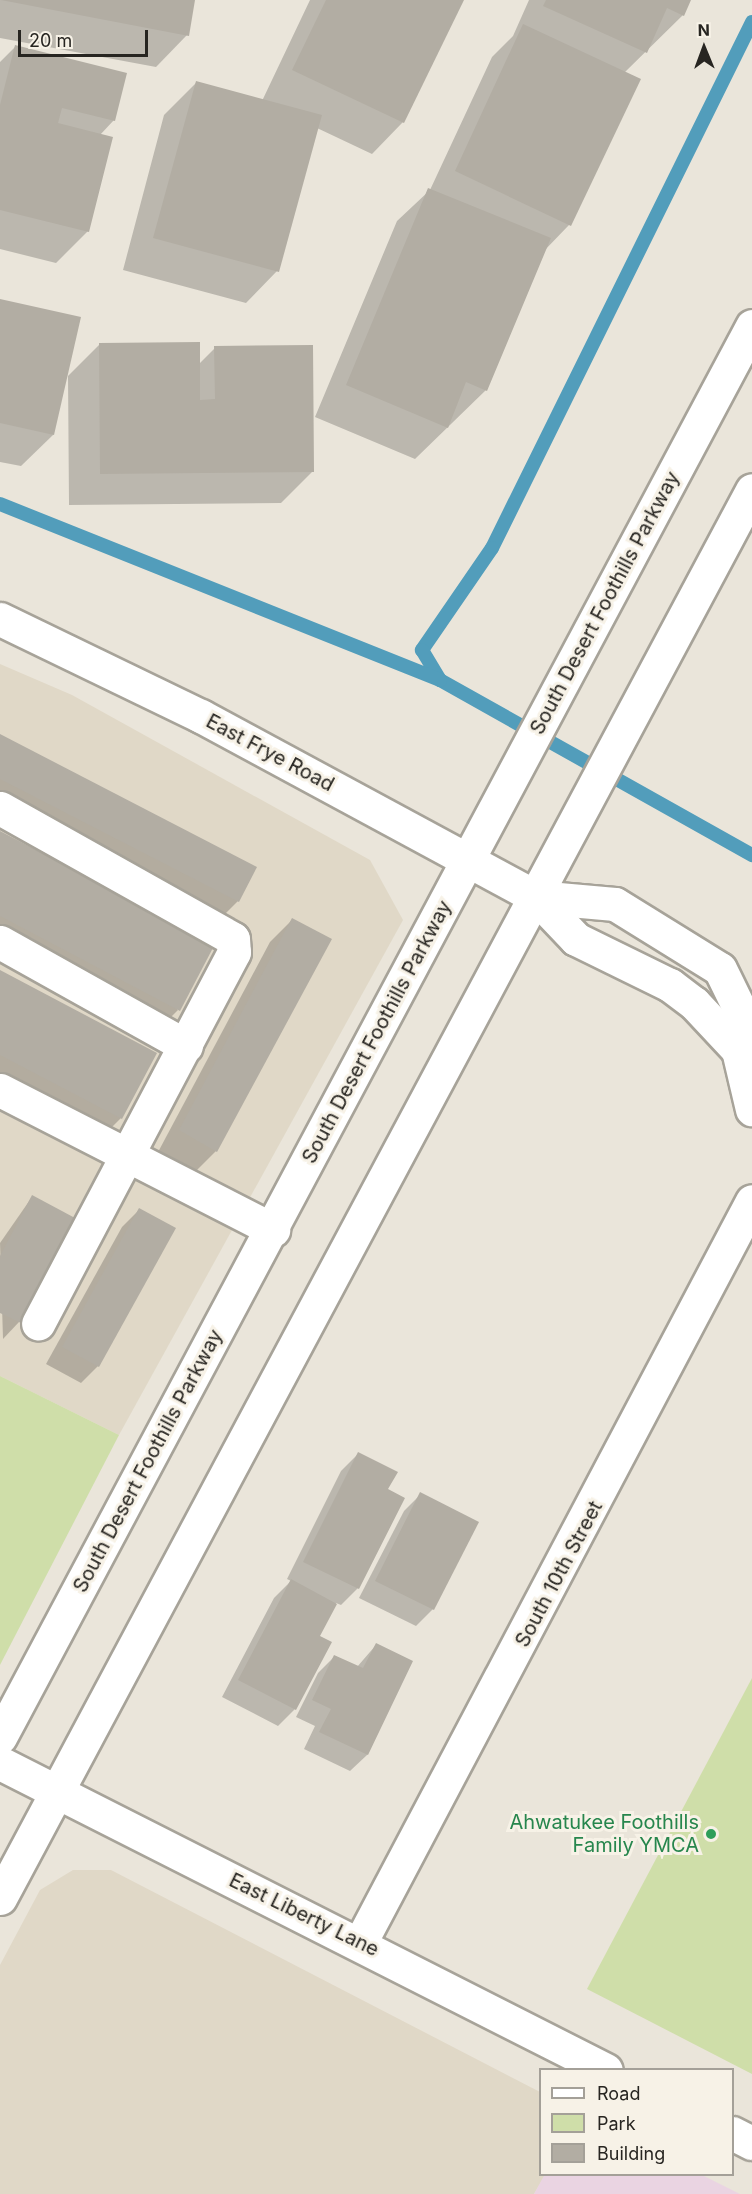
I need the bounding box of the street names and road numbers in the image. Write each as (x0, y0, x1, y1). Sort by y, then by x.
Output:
street label: South Desert Foothills Parkway (525, 467, 685, 739)
street label: East Frye Road (202, 709, 338, 797)
street label: South Desert Foothills Parkway (297, 896, 457, 1168)
street label: South Desert Foothills Parkway (68, 1325, 228, 1597)
street label: South 10th Street (510, 1497, 608, 1651)
street label: East Liberty Lane (225, 1868, 383, 1962)

